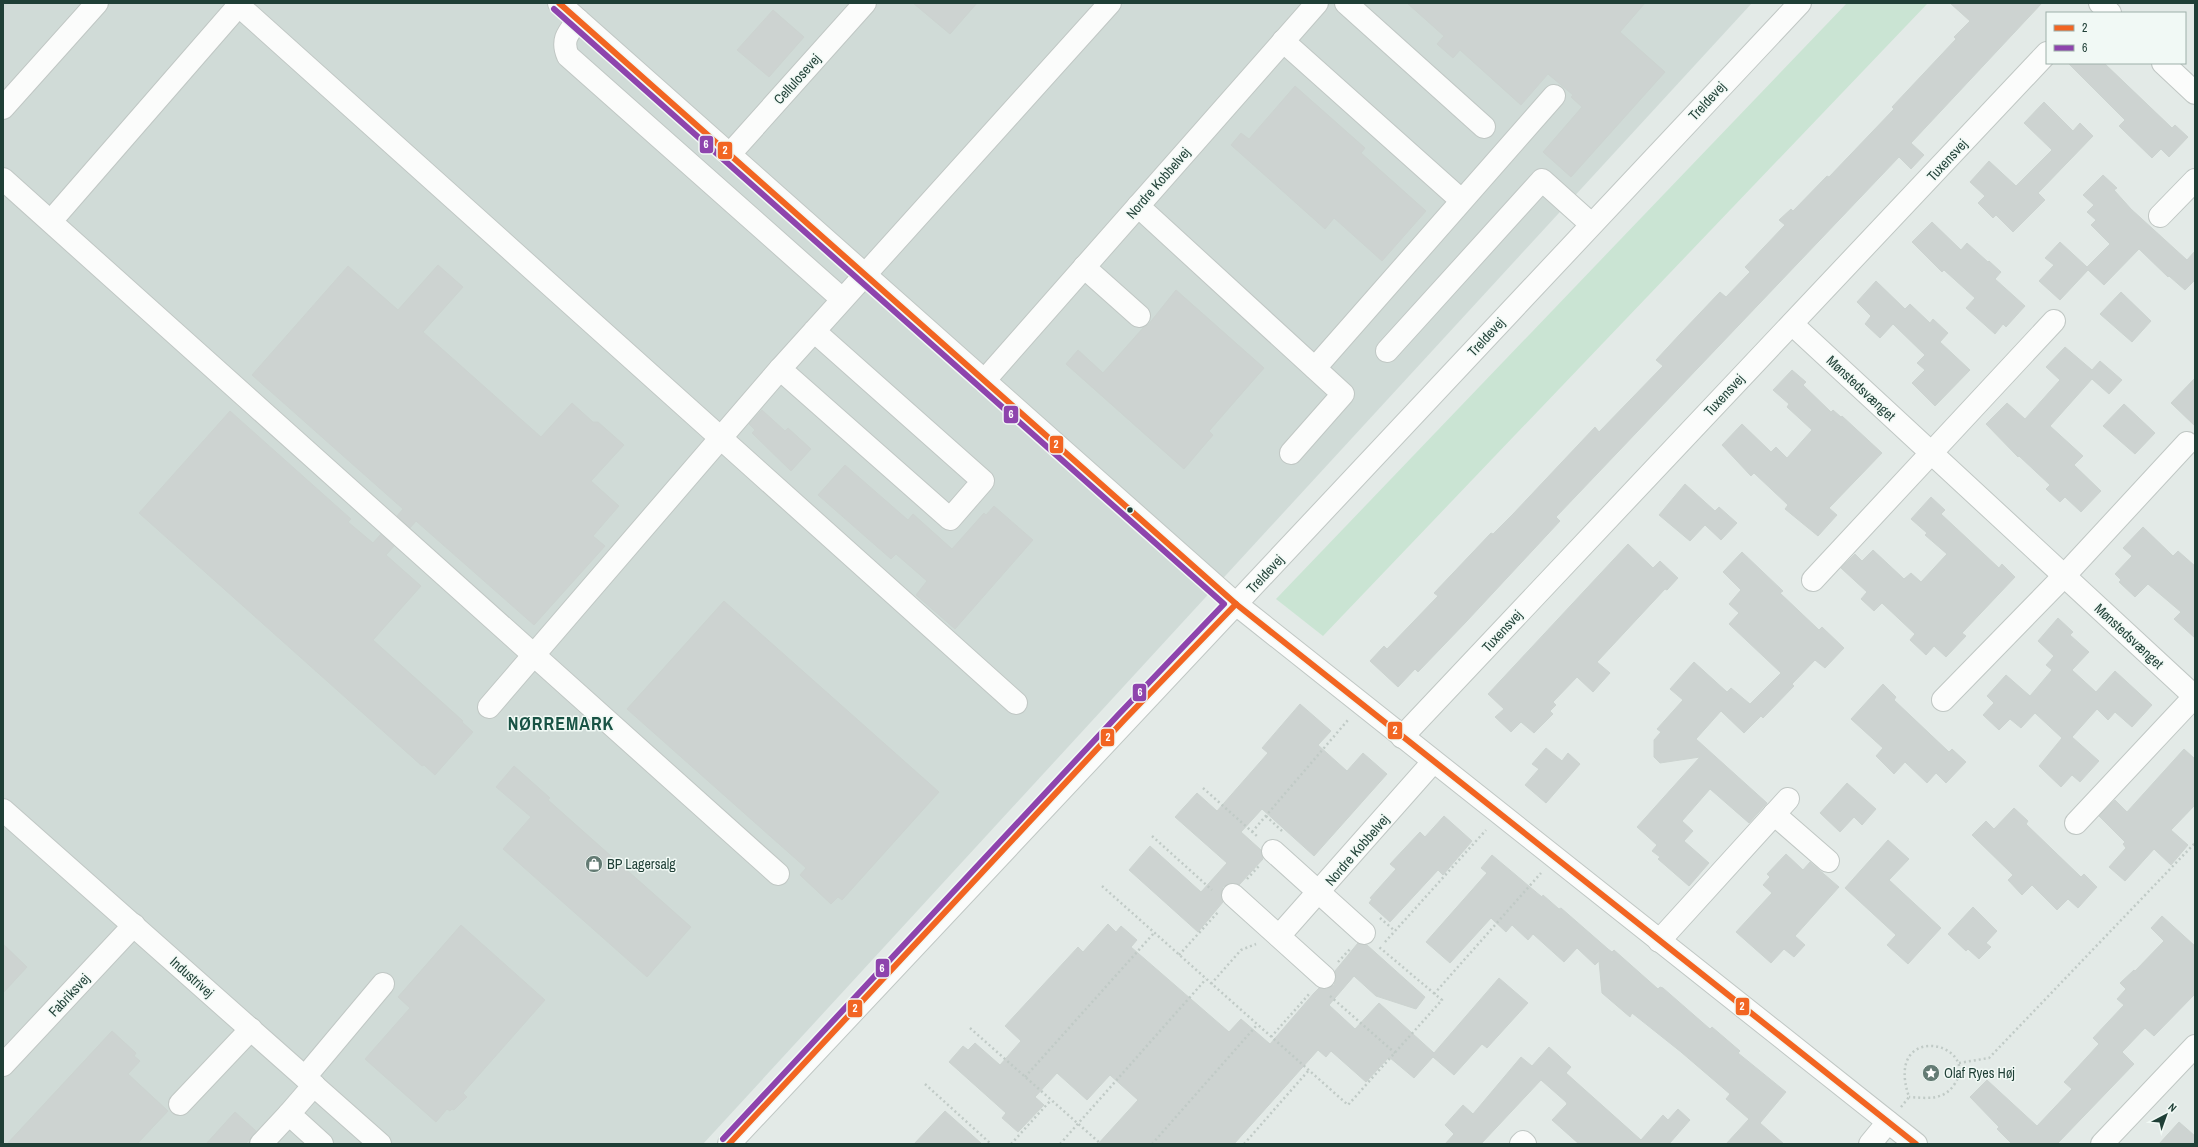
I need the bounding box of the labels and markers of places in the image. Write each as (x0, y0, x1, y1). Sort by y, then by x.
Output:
unlabelled marker (1125, 505, 1135, 515)
shop icon: BP Lagersalg (584, 854, 604, 874)
place label: BP Lagersalg (607, 855, 676, 873)
place icon: Olaf Ryes Høj (1921, 1063, 1941, 1083)
place label: Olaf Ryes Høj (1944, 1064, 2015, 1082)

